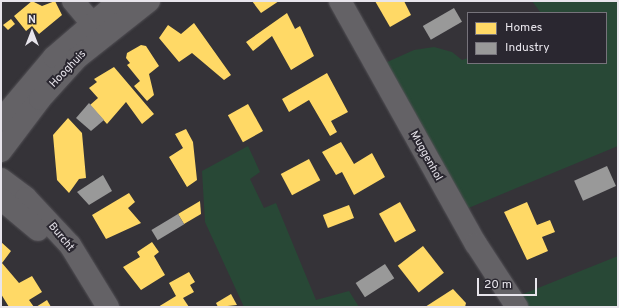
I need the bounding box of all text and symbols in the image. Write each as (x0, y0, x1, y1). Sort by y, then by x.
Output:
north arrow (12, 12, 52, 52)
legend (467, 12, 607, 64)
text: N (28, 13, 36, 27)
text: Homes (505, 20, 542, 36)
text: Industry (505, 40, 550, 56)
street label: Hooghuis (47, 48, 89, 90)
street label: Muggenhol (407, 129, 445, 183)
street label: Burcht (45, 220, 77, 254)
scale bar (479, 270, 539, 296)
text: 20 m (484, 277, 512, 293)

